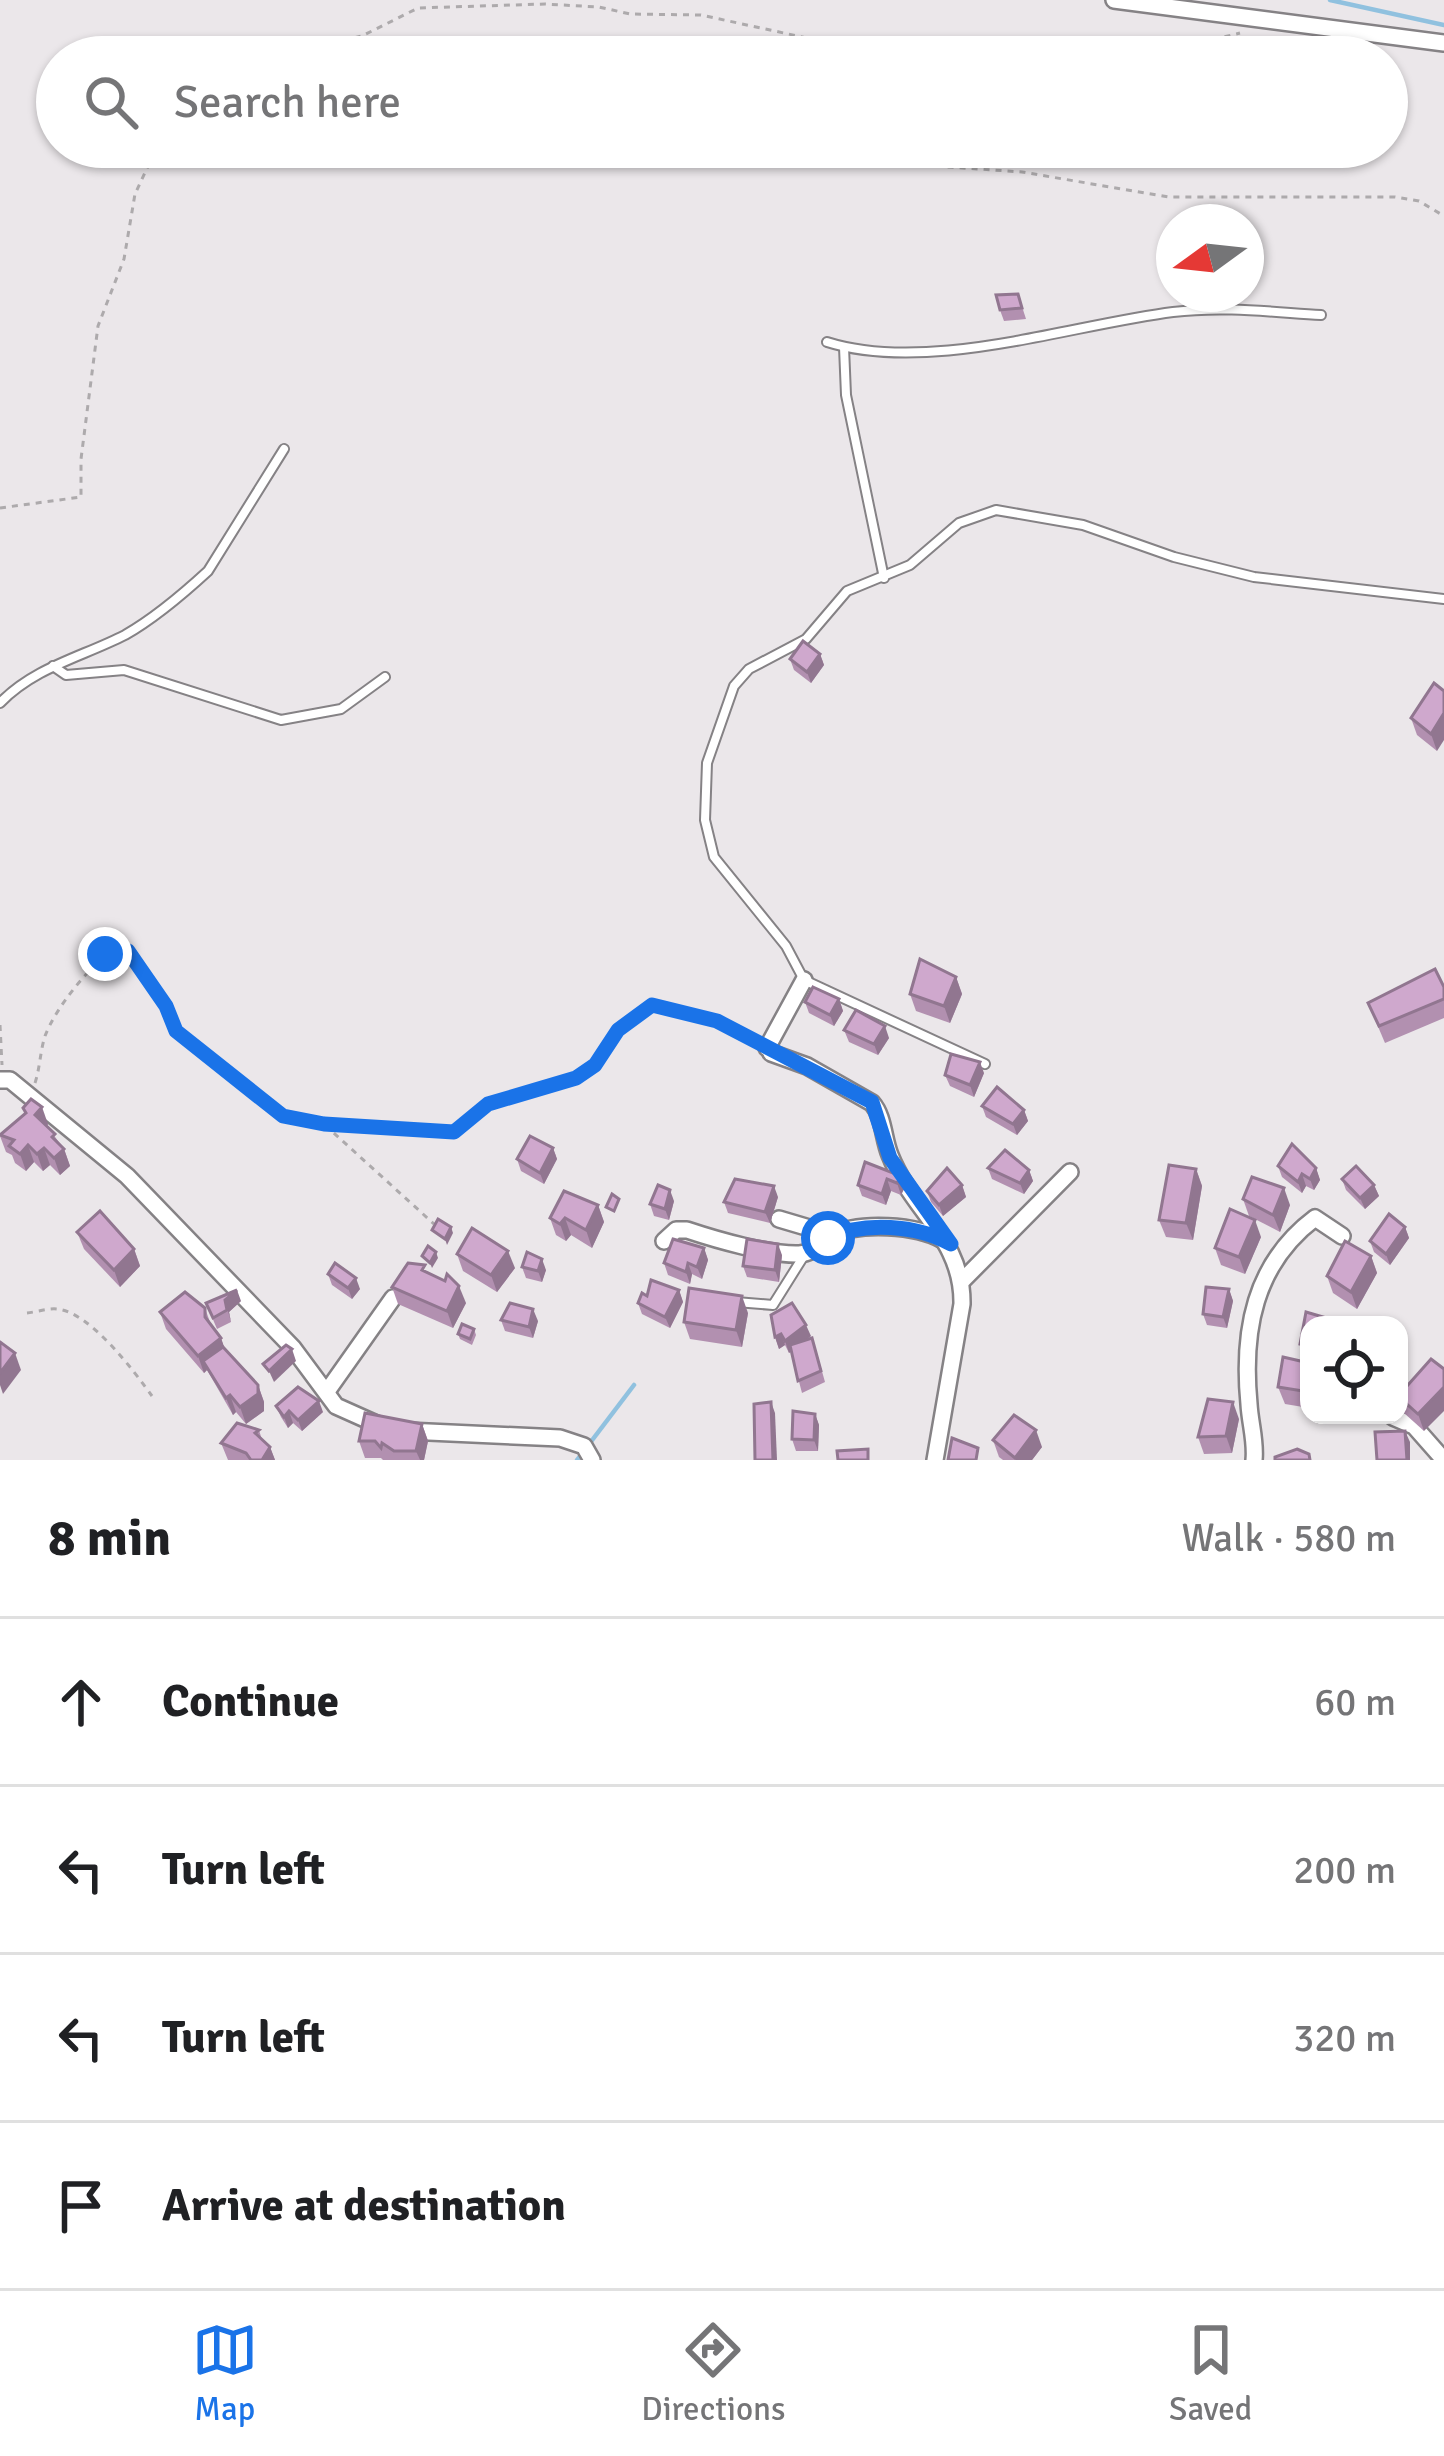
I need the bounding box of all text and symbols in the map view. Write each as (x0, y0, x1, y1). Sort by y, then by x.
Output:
search box (36, 36, 1408, 168)
icon: search (78, 69, 144, 135)
text: Search here (174, 75, 401, 130)
north arrow (1156, 204, 1264, 312)
route end (78, 927, 132, 981)
route start (801, 1211, 855, 1265)
map controls (1300, 1316, 1408, 1424)
button: locate (1300, 1316, 1408, 1424)
text: 8 min (48, 1507, 171, 1570)
text: Walk · 580 m (1182, 1514, 1396, 1562)
icon: ahead (48, 1669, 114, 1735)
text: Continue (162, 1674, 339, 1729)
text: 60 m (1314, 1678, 1396, 1726)
icon: left (48, 1837, 114, 1903)
text: Turn left (162, 1842, 325, 1897)
text: 200 m (1293, 1846, 1396, 1894)
icon: left (48, 2005, 114, 2071)
text: Turn left (162, 2010, 325, 2065)
text: 320 m (1293, 2014, 1396, 2062)
icon: arrive (48, 2173, 114, 2239)
text: Arrive at destination (162, 2178, 566, 2233)
tab: Map (192, 2317, 258, 2430)
tab: Directions (641, 2317, 786, 2430)
tab: Saved (1169, 2317, 1252, 2430)

